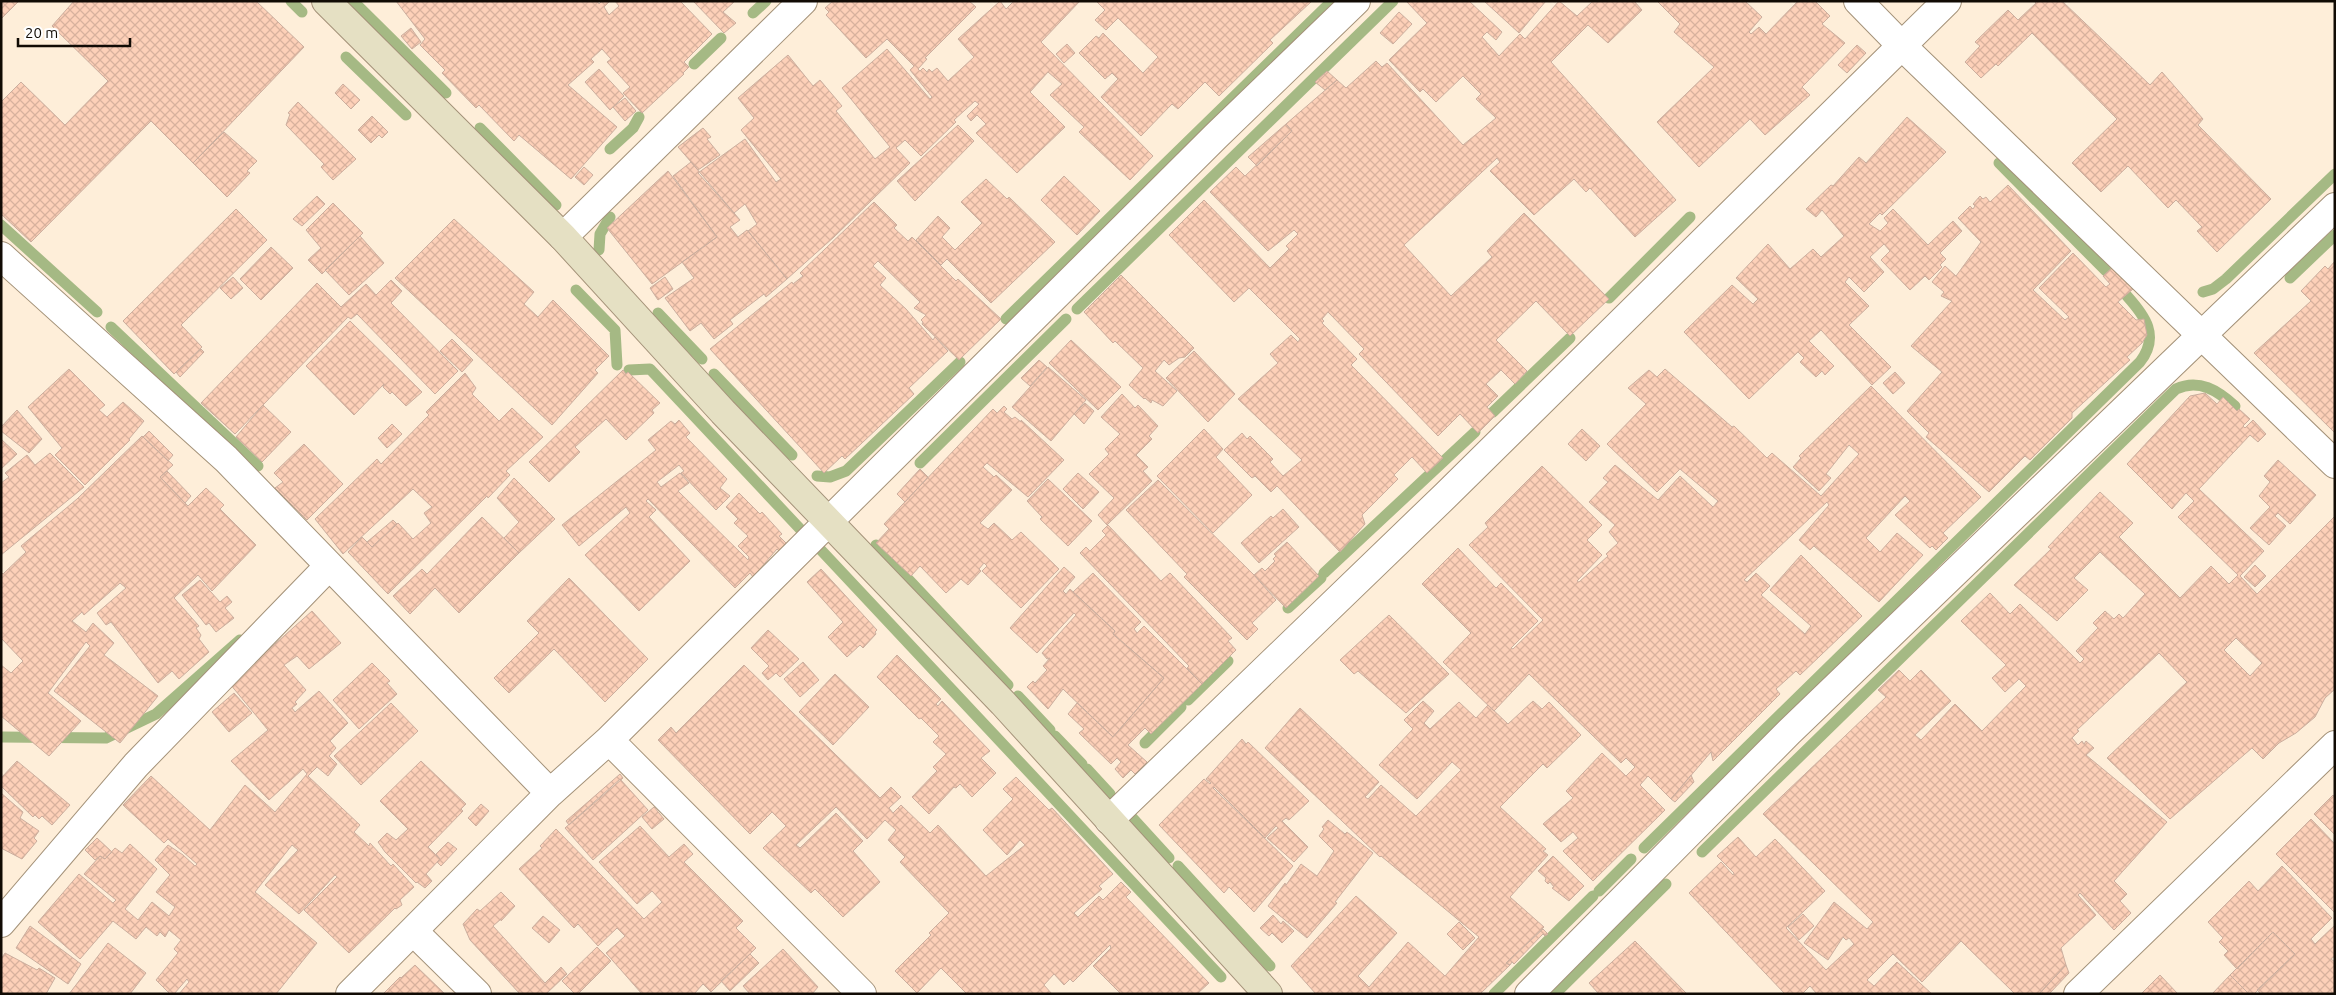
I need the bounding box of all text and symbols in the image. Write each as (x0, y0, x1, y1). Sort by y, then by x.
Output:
scale bar (18, 15, 130, 47)
text: 20 m (25, 24, 58, 41)

